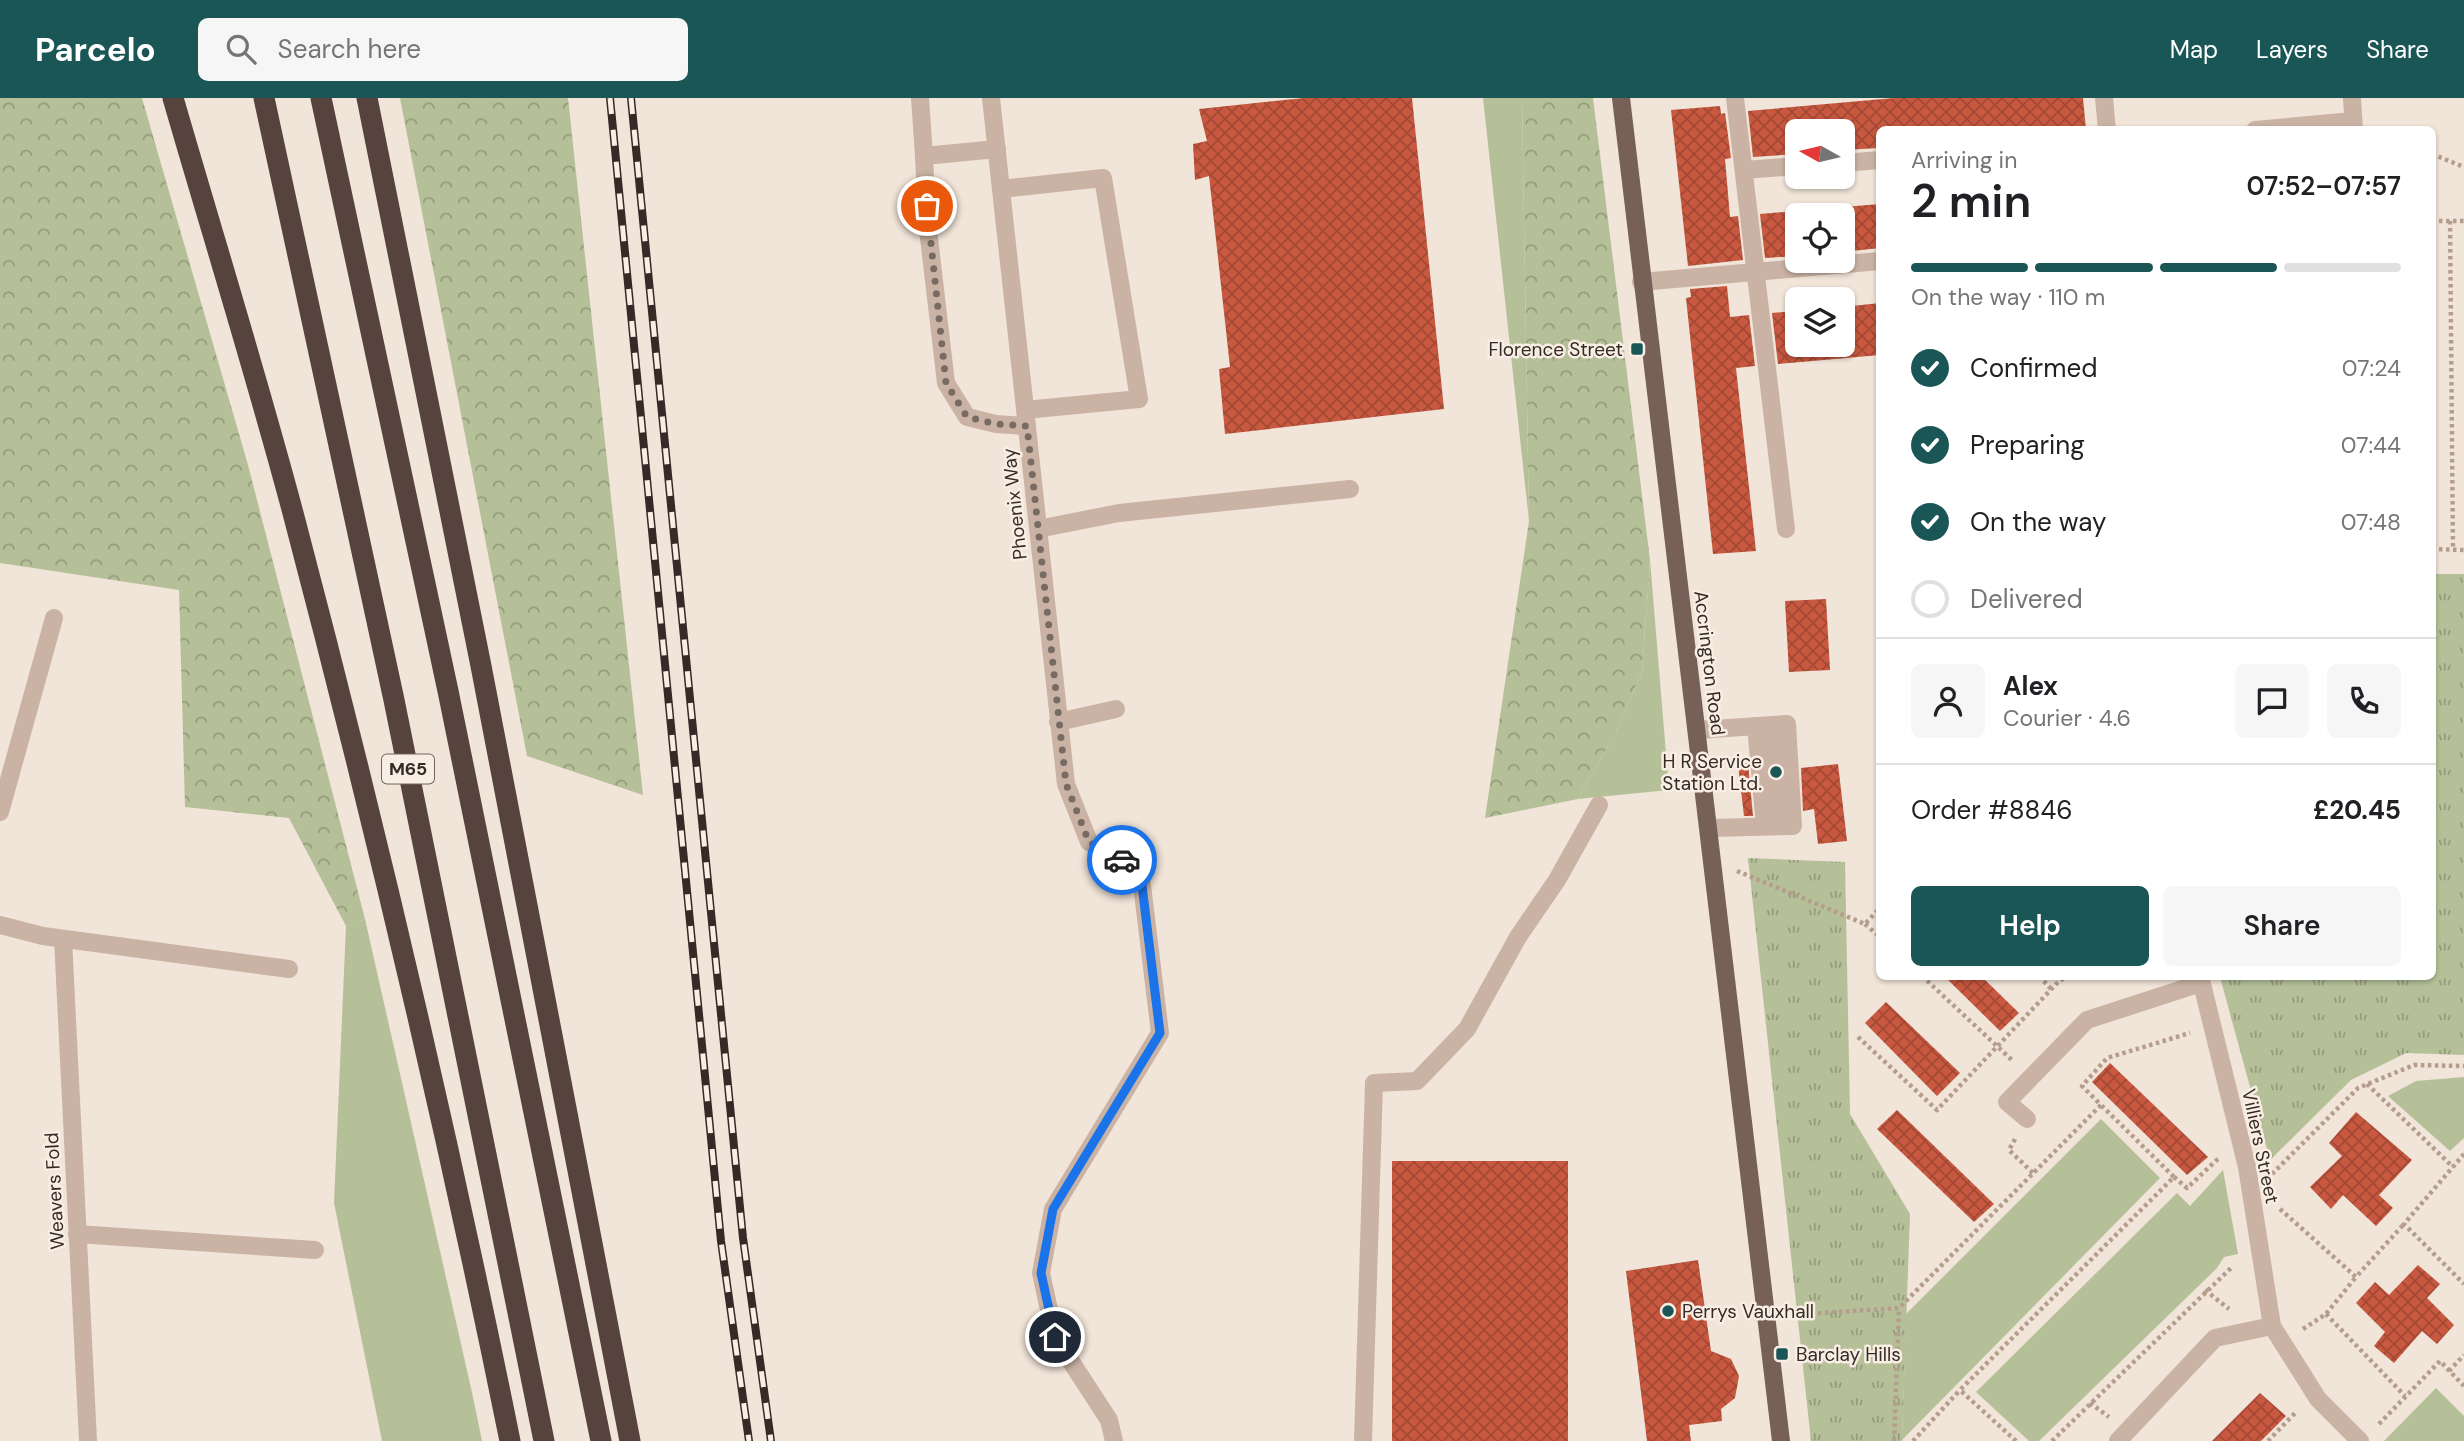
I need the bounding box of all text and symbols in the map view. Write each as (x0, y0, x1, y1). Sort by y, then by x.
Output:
search box (198, 18, 688, 81)
text: Parcelo (35, 28, 156, 71)
icon: search (222, 30, 260, 68)
text: Search here (278, 32, 421, 66)
text: Map (2170, 34, 2218, 65)
text: Layers (2256, 34, 2328, 65)
text: Share (2366, 34, 2429, 65)
north arrow (1785, 119, 1855, 189)
map controls (1785, 119, 1855, 357)
text: Arriving in (1911, 145, 2017, 175)
text: 07:52–07:57 (2246, 169, 2401, 203)
text: 2 min (1911, 171, 2031, 231)
pin (897, 176, 957, 236)
icon: bag (908, 187, 946, 225)
button: locate (1785, 203, 1855, 273)
text: On the way · 110 m (1911, 282, 2105, 312)
button: layers (1785, 287, 1855, 357)
place label: Florence Street (1488, 337, 1623, 362)
marker: Florence Street (1629, 341, 1645, 357)
icon: check (1911, 349, 1949, 387)
text: Confirmed (1970, 351, 2097, 385)
text: 07:24 (2342, 353, 2401, 383)
icon: check (1911, 426, 1949, 464)
text: Preparing (1970, 428, 2085, 462)
text: 07:44 (2341, 430, 2401, 460)
street label: Phoenix Way (996, 447, 1033, 561)
icon: check (1911, 503, 1949, 541)
text: On the way (1970, 505, 2106, 539)
text: 07:48 (2341, 507, 2401, 537)
text: Delivered (1970, 582, 2083, 616)
street label: Accrington Road (1688, 589, 1731, 737)
button: person (1911, 664, 1985, 738)
button: chat (2235, 664, 2309, 738)
button: phone (2327, 664, 2401, 738)
text: Alex (2003, 669, 2058, 703)
text: Courier · 4.6 (2003, 703, 2131, 733)
place label: H R Service Station Ltd. (1662, 749, 1762, 796)
road number: M65 (382, 754, 434, 784)
marker: H R Service Station Ltd. (1768, 764, 1784, 780)
text: Order #8846 (1911, 793, 2073, 827)
text: £20.45 (2313, 793, 2401, 827)
courier (1087, 825, 1157, 895)
icon: car (1103, 841, 1141, 879)
button: Help (1911, 886, 2149, 966)
button: Share (2163, 886, 2401, 966)
street label: Villiers Street (2236, 1086, 2285, 1206)
street label: Weavers Fold (39, 1132, 70, 1250)
place label: Perrys Vauxhall (1682, 1299, 1814, 1324)
marker: Perrys Vauxhall (1660, 1303, 1676, 1319)
pin (1025, 1307, 1085, 1367)
icon: home (1036, 1318, 1074, 1356)
place label: Barclay Hills (1796, 1342, 1901, 1367)
marker: Barclay Hills (1774, 1346, 1790, 1362)

